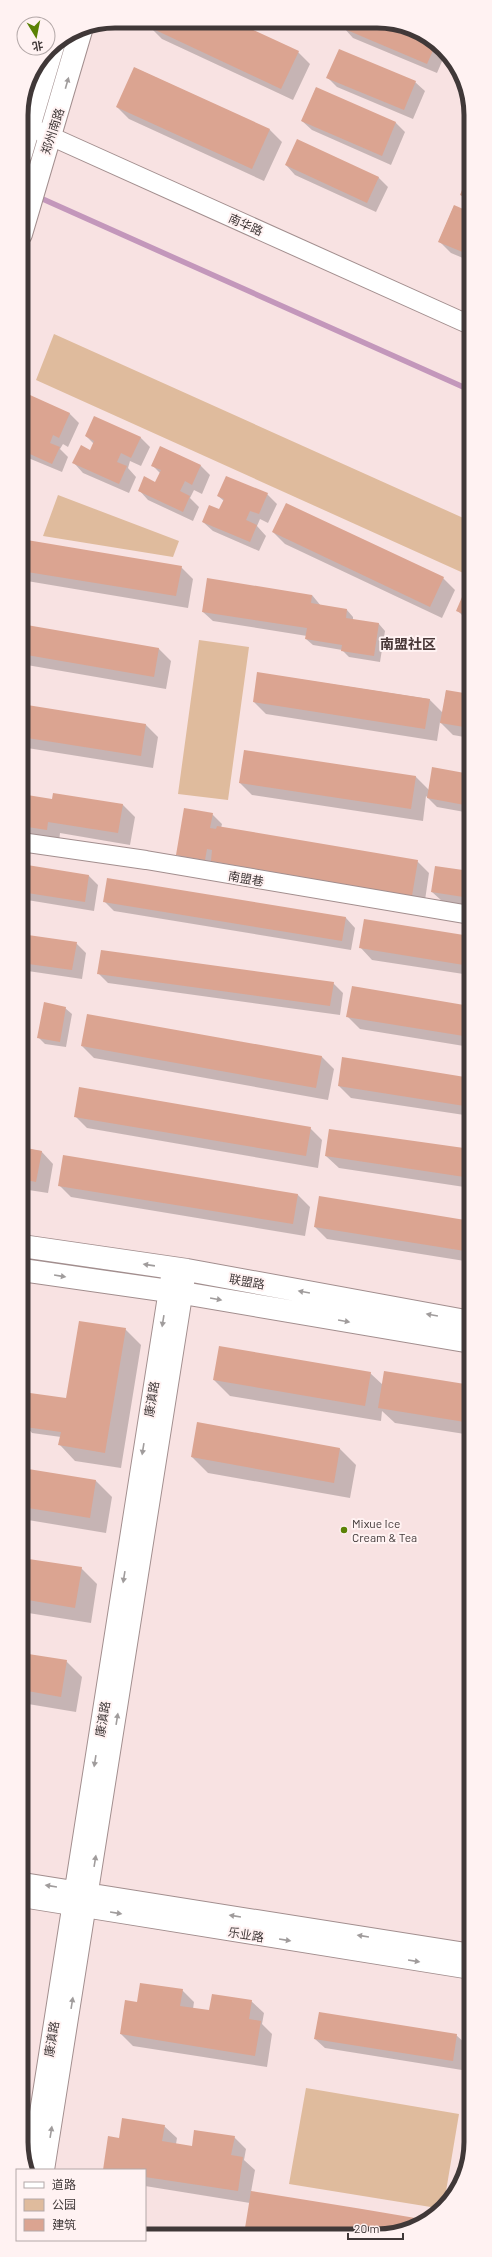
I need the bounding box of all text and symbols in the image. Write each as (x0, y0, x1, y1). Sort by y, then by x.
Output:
north arrow (16, 16, 56, 56)
text: 北 (31, 39, 44, 54)
one-way arrow (64, 77, 70, 89)
street label: 郑州南路 (38, 106, 66, 156)
street label: 南华路 (227, 210, 265, 238)
district label: 南盟社区 (380, 635, 436, 652)
street label: 南盟巷 (227, 868, 265, 888)
one-way arrow (143, 1262, 155, 1268)
street label: 联盟路 (228, 1271, 266, 1291)
one-way arrow (54, 1273, 66, 1279)
one-way arrow (298, 1289, 311, 1295)
one-way arrow (210, 1296, 222, 1302)
one-way arrow (426, 1312, 438, 1318)
one-way arrow (160, 1314, 166, 1327)
one-way arrow (338, 1318, 351, 1324)
street label: 康滇路 (141, 1380, 161, 1418)
one-way arrow (140, 1443, 146, 1455)
place label: Mixue Ice Cream & Tea (352, 1516, 417, 1544)
marker: Mixue Ice Cream & Tea (339, 1525, 349, 1535)
one-way arrow (120, 1571, 126, 1584)
street label: 康滇路 (92, 1700, 112, 1738)
one-way arrow (114, 1713, 120, 1725)
one-way arrow (92, 1755, 98, 1767)
one-way arrow (92, 1855, 98, 1867)
one-way arrow (45, 1883, 57, 1889)
one-way arrow (109, 1910, 122, 1916)
one-way arrow (229, 1912, 241, 1918)
street label: 乐业路 (227, 1924, 265, 1944)
one-way arrow (357, 1933, 369, 1939)
one-way arrow (279, 1937, 291, 1943)
one-way arrow (408, 1958, 420, 1964)
one-way arrow (69, 1997, 75, 2009)
street label: 康滇路 (41, 2020, 61, 2058)
one-way arrow (49, 2125, 55, 2138)
legend (16, 2169, 146, 2241)
text: 道路 (52, 2177, 76, 2191)
text: 公园 (52, 2197, 76, 2211)
scale bar (348, 2215, 403, 2241)
text: 建筑 (52, 2217, 76, 2231)
text: 20 m (354, 2221, 380, 2235)

